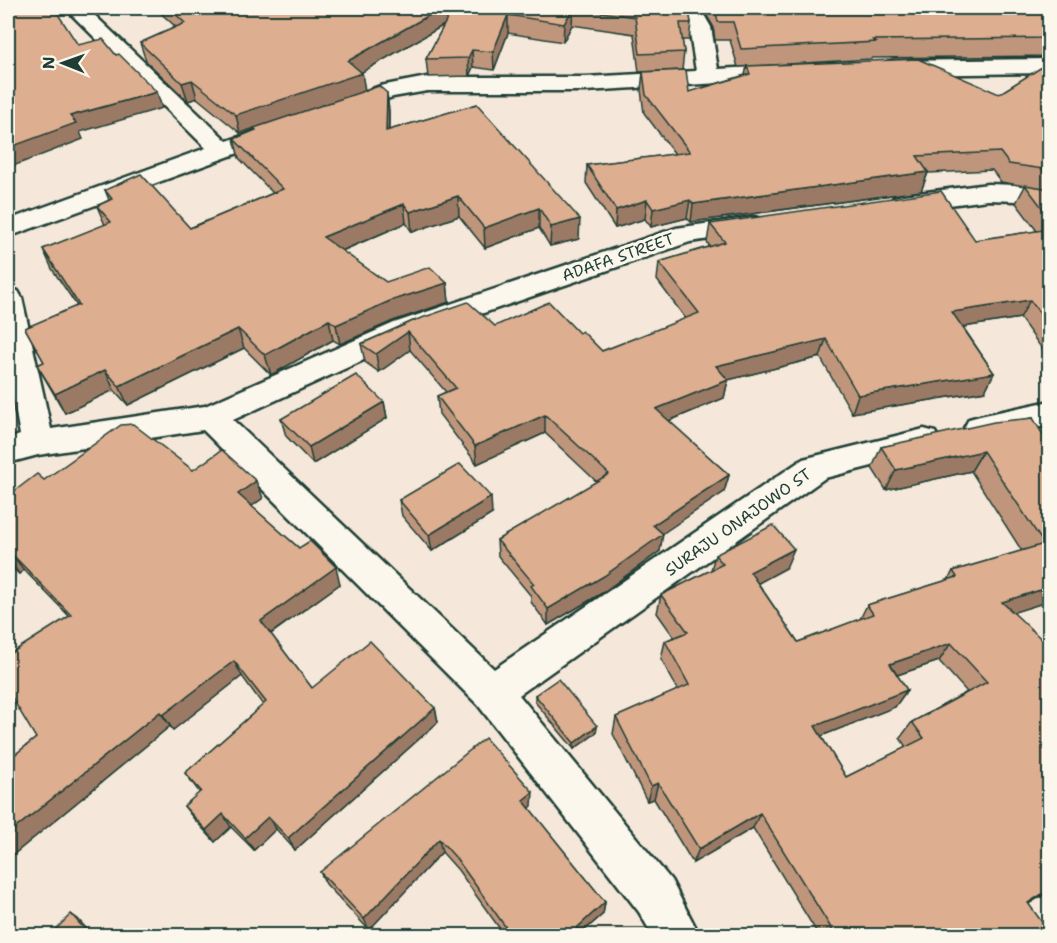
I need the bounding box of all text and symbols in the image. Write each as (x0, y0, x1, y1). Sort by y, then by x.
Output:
north arrow (33, 33, 93, 93)
text: N (38, 56, 59, 69)
street label: ADAFA STREET (559, 228, 677, 286)
street label: SURAJU ONAJOWO ST (661, 463, 815, 580)

